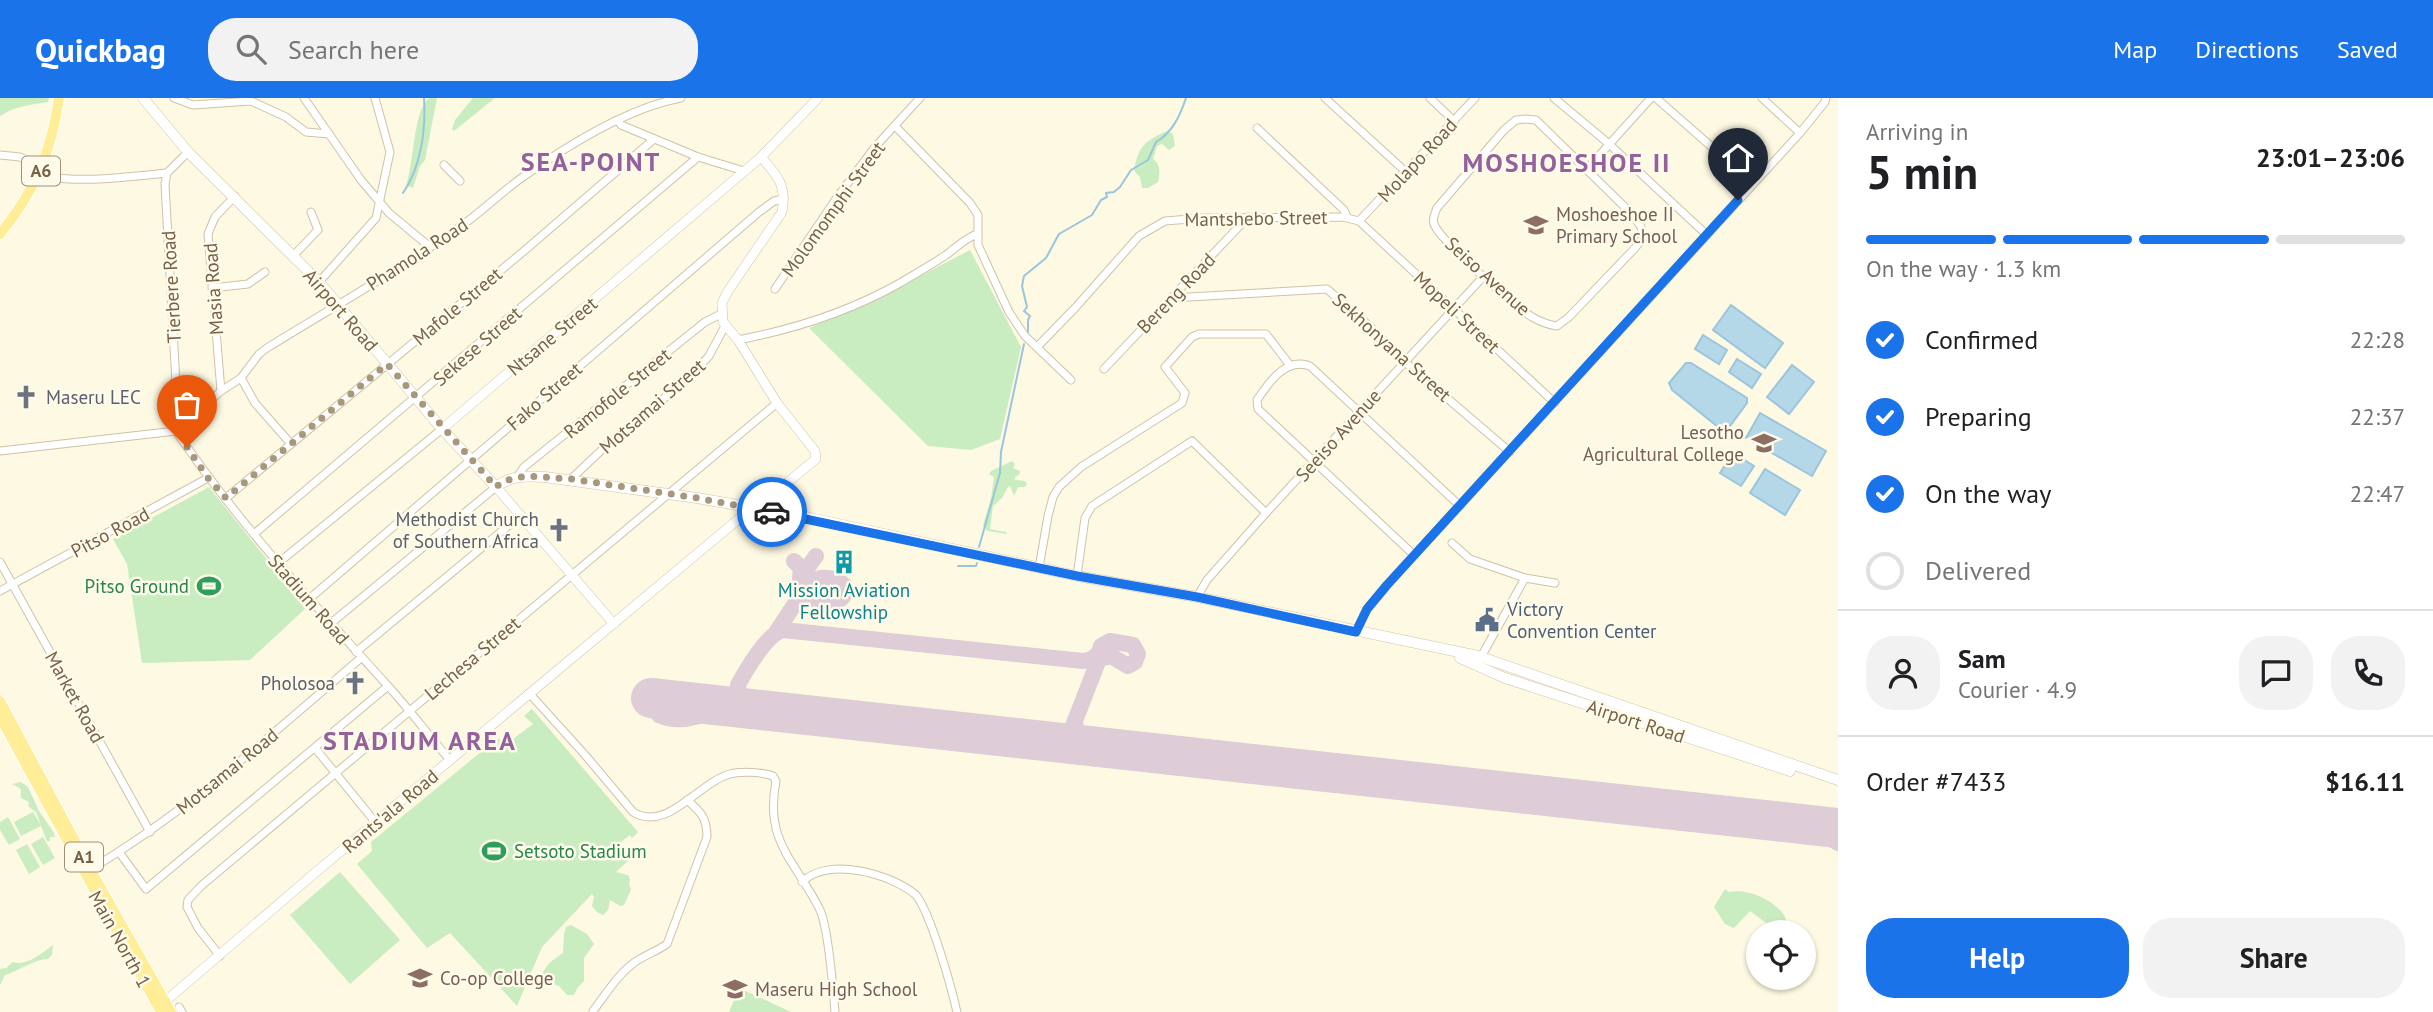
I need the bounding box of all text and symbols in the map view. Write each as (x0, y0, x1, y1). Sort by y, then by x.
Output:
search box (208, 18, 698, 81)
text: Quickbag (35, 28, 166, 71)
icon: search (232, 30, 270, 68)
text: Search here (288, 33, 419, 66)
text: Map (2113, 34, 2157, 65)
text: Directions (2195, 34, 2299, 65)
text: Saved (2337, 34, 2398, 65)
street label: Molapo Road (1372, 113, 1462, 207)
text: Arriving in (1866, 117, 1968, 146)
pin (1708, 128, 1768, 200)
street label: Molomomphi Street (776, 136, 890, 281)
icon: home (1719, 139, 1757, 177)
text: 23:01–23:06 (2256, 141, 2405, 174)
text: 5 min (1866, 142, 1978, 202)
district label: SEA-POINT (521, 145, 661, 178)
district label: MOSHOESHOE II (1462, 146, 1672, 179)
road number: A6 (22, 156, 60, 186)
place label: Moshoeshoe II Primary School (1556, 202, 1677, 248)
street label: Mantshebo Street (1184, 205, 1328, 231)
school or university icon: Moshoeshoe II Primary School (1522, 211, 1550, 239)
street label: Phamola Road (362, 212, 472, 296)
street label: Tierbere Road (156, 230, 186, 344)
street label: Seiso Avenue (1440, 231, 1536, 321)
street label: Masia Road (198, 242, 228, 336)
street label: Bereng Road (1132, 248, 1220, 338)
text: On the way · 1.3 km (1866, 254, 2061, 283)
street label: Mafole Street (407, 261, 507, 350)
street label: Airport Road (299, 264, 383, 356)
street label: Mopeli Street (1409, 266, 1506, 358)
street label: Sekhonyana Street (1328, 287, 1457, 407)
street label: Ntsane Street (502, 291, 602, 381)
street label: Sekese Street (428, 301, 527, 391)
icon: check (1866, 321, 1904, 359)
text: Confirmed (1925, 323, 2038, 356)
text: 22:28 (2350, 325, 2405, 354)
street label: Ramofole Street (559, 342, 676, 443)
street label: Motsamai Street (594, 353, 710, 459)
street label: Fako Street (501, 356, 587, 435)
pin (157, 375, 217, 447)
church icon: Maseru LEC (12, 383, 40, 411)
street label: Seeiso Avenue (1290, 384, 1386, 486)
place label: Maseru LEC (46, 385, 141, 409)
icon: bag (168, 386, 206, 424)
icon: check (1866, 398, 1904, 436)
text: Preparing (1925, 400, 2032, 433)
text: 22:37 (2350, 402, 2405, 431)
place label: Lesotho Agricultural College (1583, 420, 1744, 466)
school or university icon: Lesotho Agricultural College (1750, 429, 1778, 457)
icon: check (1866, 475, 1904, 513)
courier (737, 477, 807, 547)
text: On the way (1925, 477, 2051, 510)
text: 22:47 (2350, 479, 2405, 508)
icon: car (753, 493, 791, 531)
street label: Pitso Road (67, 501, 153, 563)
place label: Methodist Church of Southern Africa (393, 507, 539, 553)
church icon: Methodist Church of Southern Africa (545, 516, 573, 544)
building icon: Mission Aviation Fellowship (830, 548, 858, 576)
street label: Stadium Road (263, 549, 355, 649)
text: Delivered (1925, 554, 2031, 587)
sports icon: Pitso Ground (195, 572, 223, 600)
place label: Pitso Ground (84, 574, 189, 598)
place label: Mission Aviation Fellowship (778, 578, 910, 624)
place label: Victory Convention Center (1506, 597, 1657, 643)
public building icon: Victory Convention Center (1473, 606, 1501, 634)
street label: Lechesa Street (419, 611, 525, 705)
button: person (1866, 636, 1940, 710)
button: chat (2239, 636, 2313, 710)
button: phone (2331, 636, 2405, 710)
text: Sam (1958, 642, 2006, 675)
street label: Market Road (40, 647, 110, 747)
church icon: Pholosoa (341, 669, 369, 697)
place label: Pholosoa (260, 671, 335, 695)
text: Courier · 4.9 (1958, 675, 2077, 704)
street label: Airport Road (1584, 694, 1688, 748)
street label: Motsamai Road (171, 723, 283, 819)
district label: STADIUM AREA (323, 724, 517, 757)
street label: Rants'ala Road (337, 764, 443, 858)
text: Order #7433 (1866, 765, 2006, 798)
text: $16.11 (2325, 765, 2405, 798)
sports icon: Setsoto Stadium (480, 837, 508, 865)
place label: Setsoto Stadium (514, 839, 647, 863)
road number: A1 (65, 842, 103, 872)
street label: Main North 1 (83, 886, 157, 992)
button: Help (1866, 918, 2129, 998)
button: Share (2143, 918, 2405, 998)
map controls (1746, 920, 1816, 990)
button: locate (1746, 920, 1816, 990)
school or university icon: Co-op College (406, 964, 434, 992)
place label: Co-op College (440, 966, 554, 990)
school or university icon: Maseru High School (721, 975, 749, 1003)
place label: Maseru High School (755, 977, 918, 1001)

